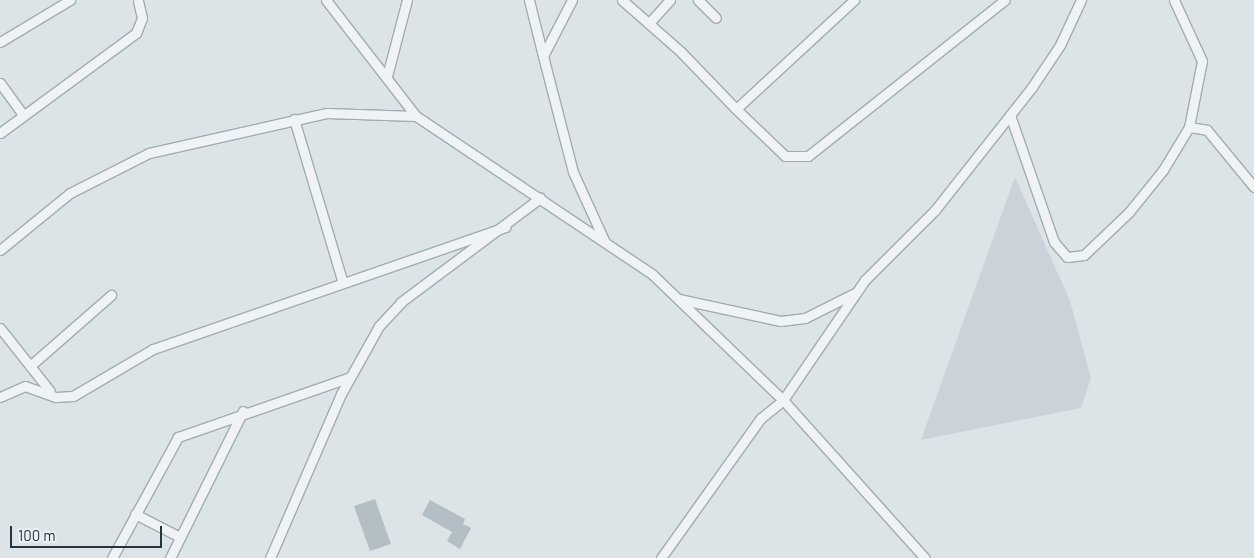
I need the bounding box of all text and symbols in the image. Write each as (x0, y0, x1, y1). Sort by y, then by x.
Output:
scale bar (12, 516, 165, 548)
text: 100 m (18, 526, 56, 544)

